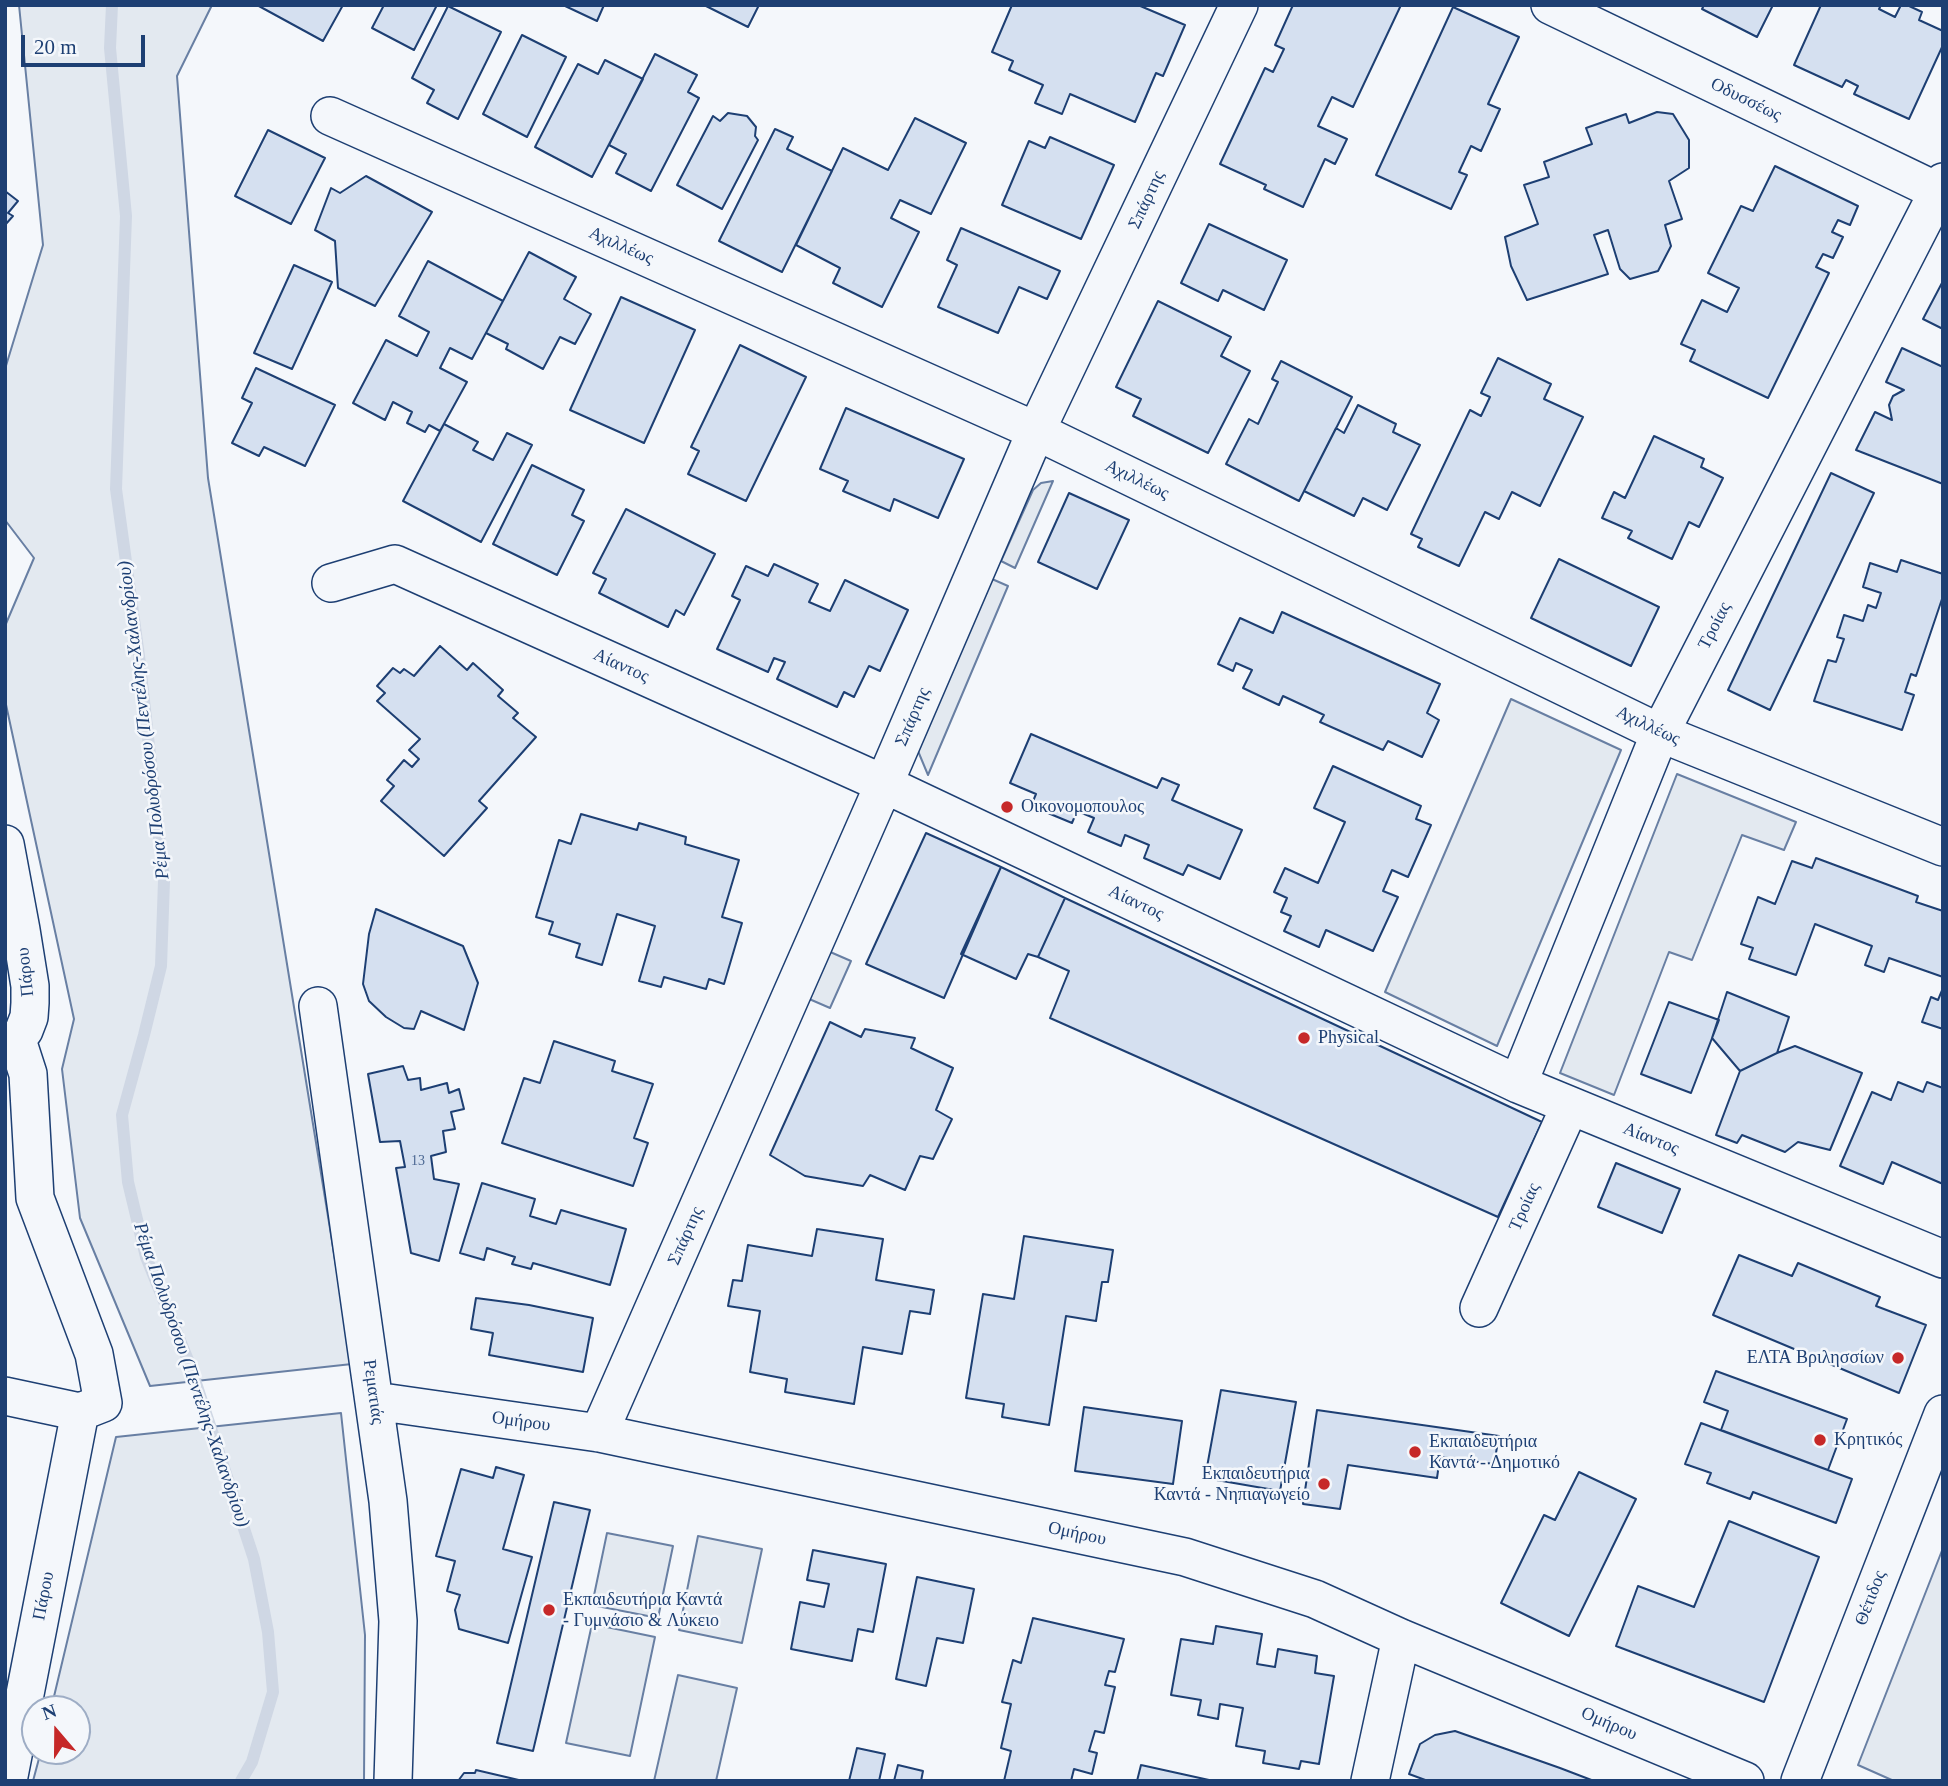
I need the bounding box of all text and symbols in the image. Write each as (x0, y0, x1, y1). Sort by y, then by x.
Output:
scale bar (24, 21, 149, 65)
text: 20 m (34, 35, 77, 59)
street label: Οδυσσέως (1707, 74, 1785, 126)
street label: Σπάρτης (1124, 167, 1170, 233)
street label: Αχιλλέως (585, 222, 657, 270)
street label: Αχιλλέως (1101, 455, 1173, 505)
water label: Ρέμα Πολυδρόσου (Πεντέλης-Χαλανδρίου) (113, 559, 175, 881)
street label: Τροίας (1694, 599, 1736, 653)
street label: Αίαντος (590, 644, 652, 688)
street label: Σπάρτης (891, 684, 935, 750)
street label: Αχιλλέως (1612, 702, 1684, 750)
place label: Οικονομοπουλος (1021, 796, 1144, 818)
marker: Οικονομοπουλος (999, 799, 1015, 815)
street label: Αίαντος (1105, 881, 1167, 925)
street label: Πάρου (13, 946, 39, 998)
place label: Physical (1318, 1027, 1379, 1049)
marker: Physical (1296, 1030, 1312, 1046)
street label: Αίαντος (1620, 1118, 1682, 1160)
house number: 13 (411, 1153, 425, 1169)
street label: Τροίας (1505, 1180, 1545, 1234)
street label: Σπάρτης (664, 1203, 708, 1269)
water label: Ρέμα Πολυδρόσου (Πεντέλης-Χαλανδρίου) (128, 1220, 254, 1530)
place label: ΕΛΤΑ Βριλησσίων (1747, 1347, 1884, 1369)
marker: ΕΛΤΑ Βριλησσίων (1890, 1350, 1906, 1366)
street label: Ρεματιάς (358, 1358, 388, 1426)
street label: Ομήρου (490, 1407, 552, 1437)
place label: Κρητικός (1834, 1429, 1902, 1451)
place label: Εκπαιδευτήρια Καντά - Δημοτικό (1429, 1431, 1560, 1474)
marker: Κρητικός (1812, 1432, 1828, 1448)
marker: Εκπαιδευτήρια Καντά - Δημοτικό (1407, 1444, 1423, 1460)
place label: Εκπαιδευτήρια Καντά - Νηπιαγωγείο (1154, 1463, 1310, 1506)
marker: Εκπαιδευτήρια Καντά - Νηπιαγωγείο (1316, 1476, 1332, 1492)
street label: Ομήρου (1046, 1517, 1108, 1551)
street label: Θέτιδος (1851, 1567, 1891, 1629)
street label: Πάρου (29, 1570, 59, 1622)
place label: Εκπαιδευτήρια Καντά - Γυμνάσιο & Λύκειο (563, 1589, 722, 1632)
marker: Εκπαιδευτήρια Καντά - Γυμνάσιο & Λύκειο (541, 1602, 557, 1618)
north arrow (21, 1695, 91, 1765)
text: N (39, 1699, 59, 1724)
street label: Ομήρου (1578, 1703, 1640, 1745)

